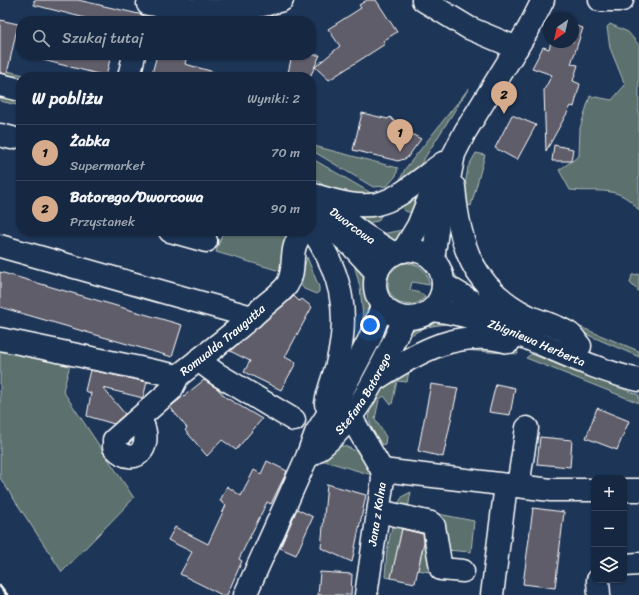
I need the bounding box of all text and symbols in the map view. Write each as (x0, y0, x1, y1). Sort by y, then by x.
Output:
north arrow (543, 12, 579, 48)
search box (16, 16, 316, 60)
text: Szukaj tutaj (62, 25, 143, 51)
icon: search (30, 27, 52, 49)
pin: 2 (491, 81, 517, 114)
text: W pobliżu (32, 83, 103, 113)
text: Wyniki: 2 (247, 87, 300, 110)
pin: 1 (387, 119, 413, 152)
text: Żabka (70, 128, 109, 154)
text: 1 (42, 141, 48, 164)
text: 70 m (271, 141, 300, 164)
text: Supermarket (70, 154, 145, 177)
text: Batorego/Dworcowa (70, 184, 203, 210)
text: 2 (41, 197, 49, 220)
text: 90 m (270, 197, 300, 220)
street label: Dworcowa (325, 201, 380, 250)
text: Przystanek (70, 210, 135, 233)
street label: Romualda Traugutta (175, 298, 271, 382)
street label: Zbigniewa Herberta (485, 313, 589, 373)
your location (360, 315, 380, 335)
street label: Stefana Batorego (329, 349, 397, 440)
map controls (591, 475, 627, 583)
button: + (591, 475, 627, 511)
street label: Jana z Kolna (361, 480, 393, 549)
button: − (591, 511, 627, 547)
button: layers (591, 547, 627, 583)

